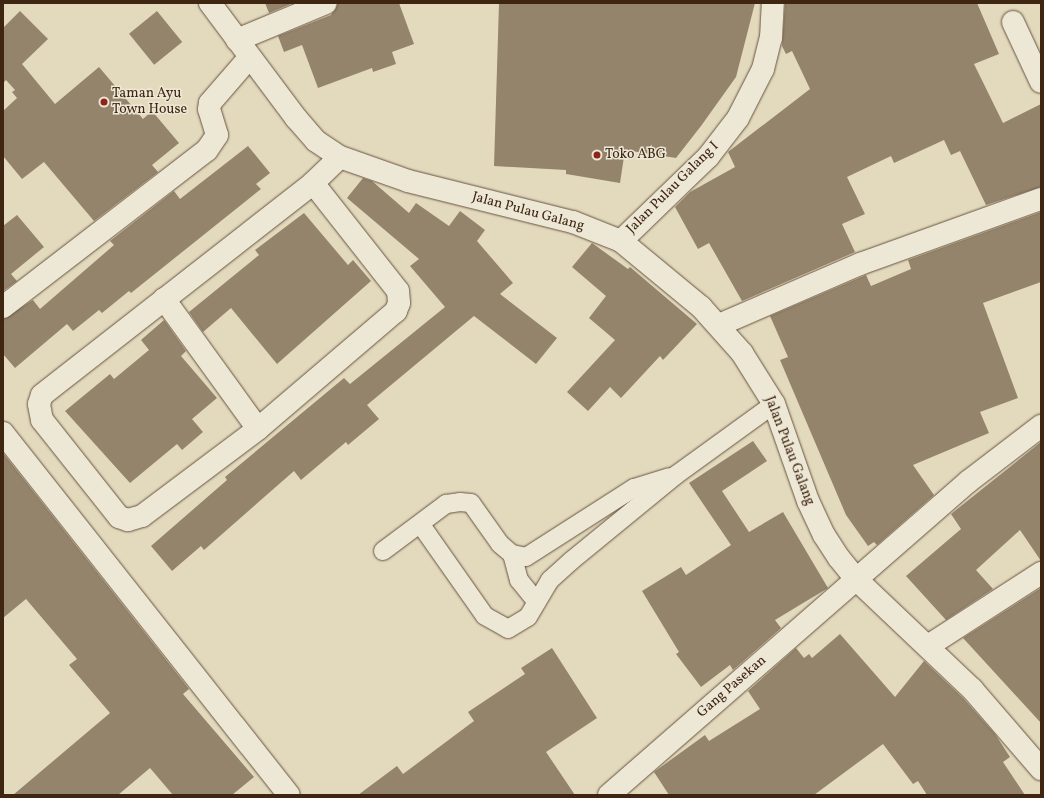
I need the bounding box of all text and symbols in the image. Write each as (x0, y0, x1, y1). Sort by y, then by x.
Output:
place label: Taman Ayu Town House (112, 86, 187, 118)
marker: Taman Ayu Town House (99, 97, 109, 107)
street label: Jalan Pulau Galang I (623, 138, 723, 238)
place label: Toko ABG (605, 147, 666, 163)
marker: Toko ABG (592, 150, 602, 160)
street label: Jalan Pulau Galang (470, 189, 586, 235)
street label: Jalan Pulau Galang (760, 394, 818, 508)
street label: Gang Pasekan (694, 652, 770, 722)

